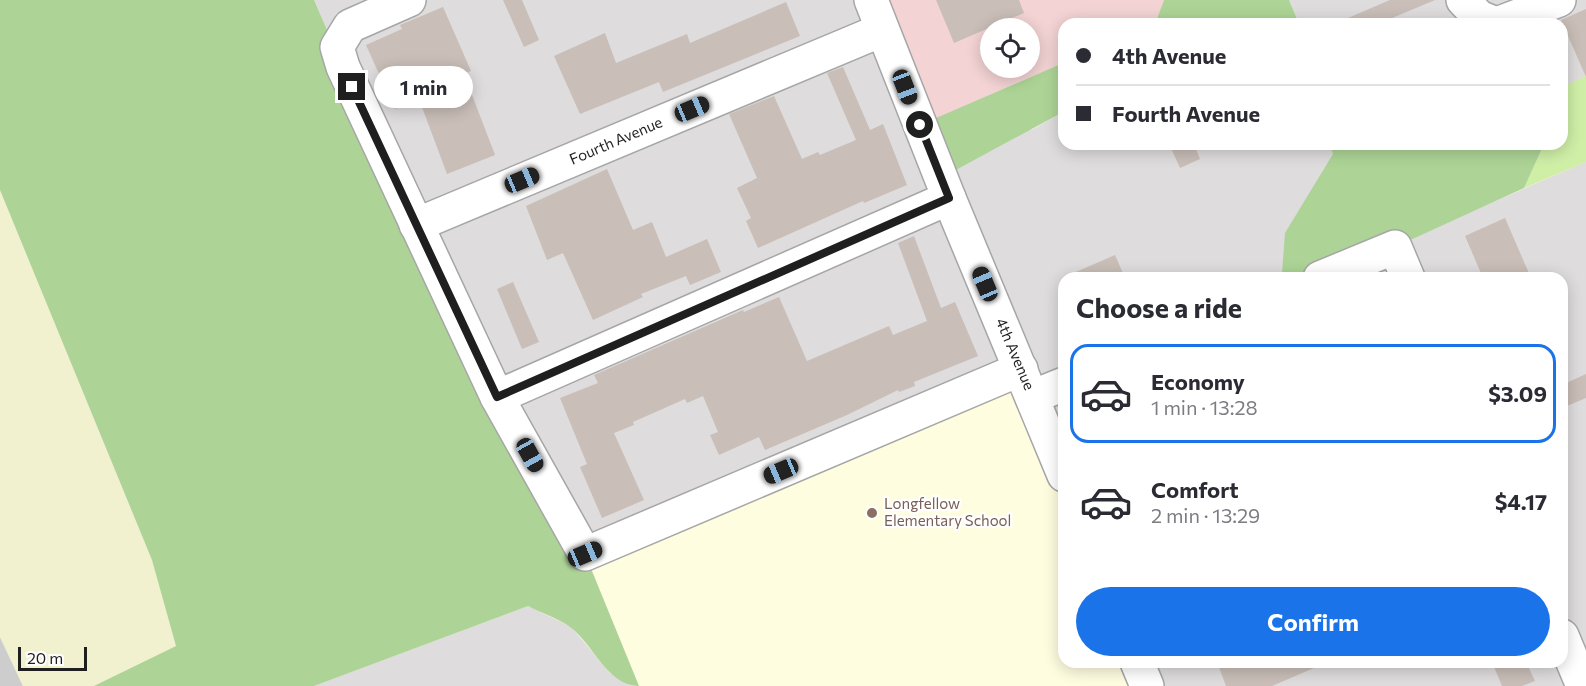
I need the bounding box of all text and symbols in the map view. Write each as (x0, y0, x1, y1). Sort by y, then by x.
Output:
map controls (980, 18, 1040, 78)
button: locate (980, 18, 1040, 78)
text: 4th Avenue (1112, 42, 1226, 69)
callout: 1 min (373, 66, 472, 108)
car (890, 67, 920, 107)
route end (338, 73, 365, 100)
text: 1 min (400, 75, 447, 99)
car (672, 94, 712, 124)
text: Fourth Avenue (1112, 100, 1260, 127)
route start (906, 111, 933, 138)
street label: Fourth Avenue (566, 112, 665, 168)
car (502, 165, 542, 195)
car (970, 264, 1000, 304)
text: Choose a ride (1076, 291, 1242, 324)
street label: 4th Avenue (993, 315, 1039, 392)
icon: car (1079, 367, 1133, 421)
text: Economy (1151, 368, 1245, 395)
text: $3.09 (1488, 380, 1547, 407)
text: 1 min · 13:28 (1151, 395, 1258, 419)
car (513, 435, 547, 475)
car (761, 456, 801, 486)
icon: car (1079, 475, 1133, 529)
text: Comfort (1151, 476, 1239, 503)
text: $4.17 (1495, 488, 1547, 515)
place label: Longfellow Elementary School (884, 494, 1011, 529)
text: 2 min · 13:29 (1151, 503, 1260, 527)
marker: Longfellow Elementary School (865, 506, 879, 520)
car (565, 539, 605, 569)
button: Confirm (1076, 587, 1550, 656)
scale bar (18, 644, 87, 672)
text: 20 m (27, 648, 63, 667)

